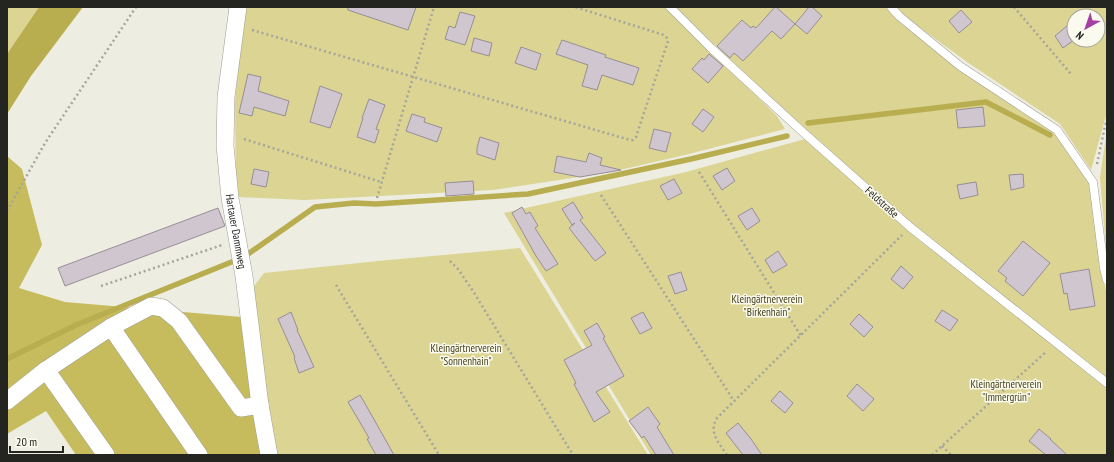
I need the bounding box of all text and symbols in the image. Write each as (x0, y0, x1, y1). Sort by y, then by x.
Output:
north arrow (1066, 8, 1106, 48)
text: N (1073, 28, 1086, 43)
street label: Feldstraße (862, 183, 902, 221)
street label: Hartauer Dammweg (223, 193, 250, 270)
park label: Kleingärtnerverein "Birkenhain" (731, 292, 803, 319)
park label: Kleingärtnerverein "Sonnenhain" (430, 341, 502, 368)
park label: Kleingärtnerverein "Immergrün" (970, 377, 1042, 404)
scale bar (10, 428, 63, 454)
text: 20 m (16, 434, 37, 449)

